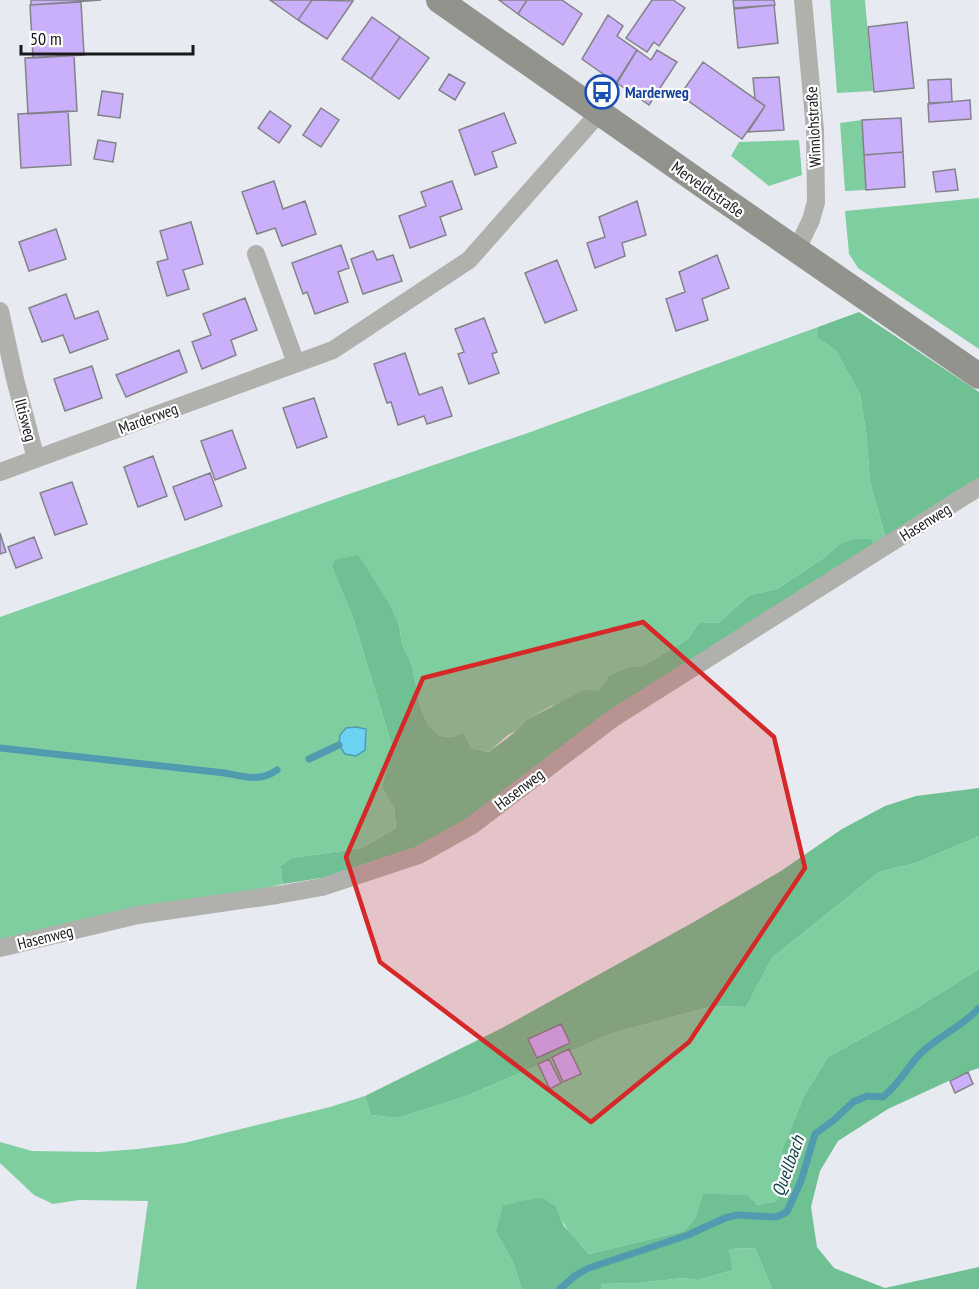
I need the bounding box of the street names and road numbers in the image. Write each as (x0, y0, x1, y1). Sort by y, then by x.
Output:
street label: Winnlohstraße (801, 86, 825, 168)
street label: Merveldtstraße (668, 157, 748, 221)
street label: Iltisweg (11, 396, 41, 444)
street label: Marderweg (116, 398, 180, 438)
street label: Hasenweg (896, 498, 954, 546)
street label: Hasenweg (490, 764, 548, 814)
street label: Hasenweg (15, 920, 75, 954)

